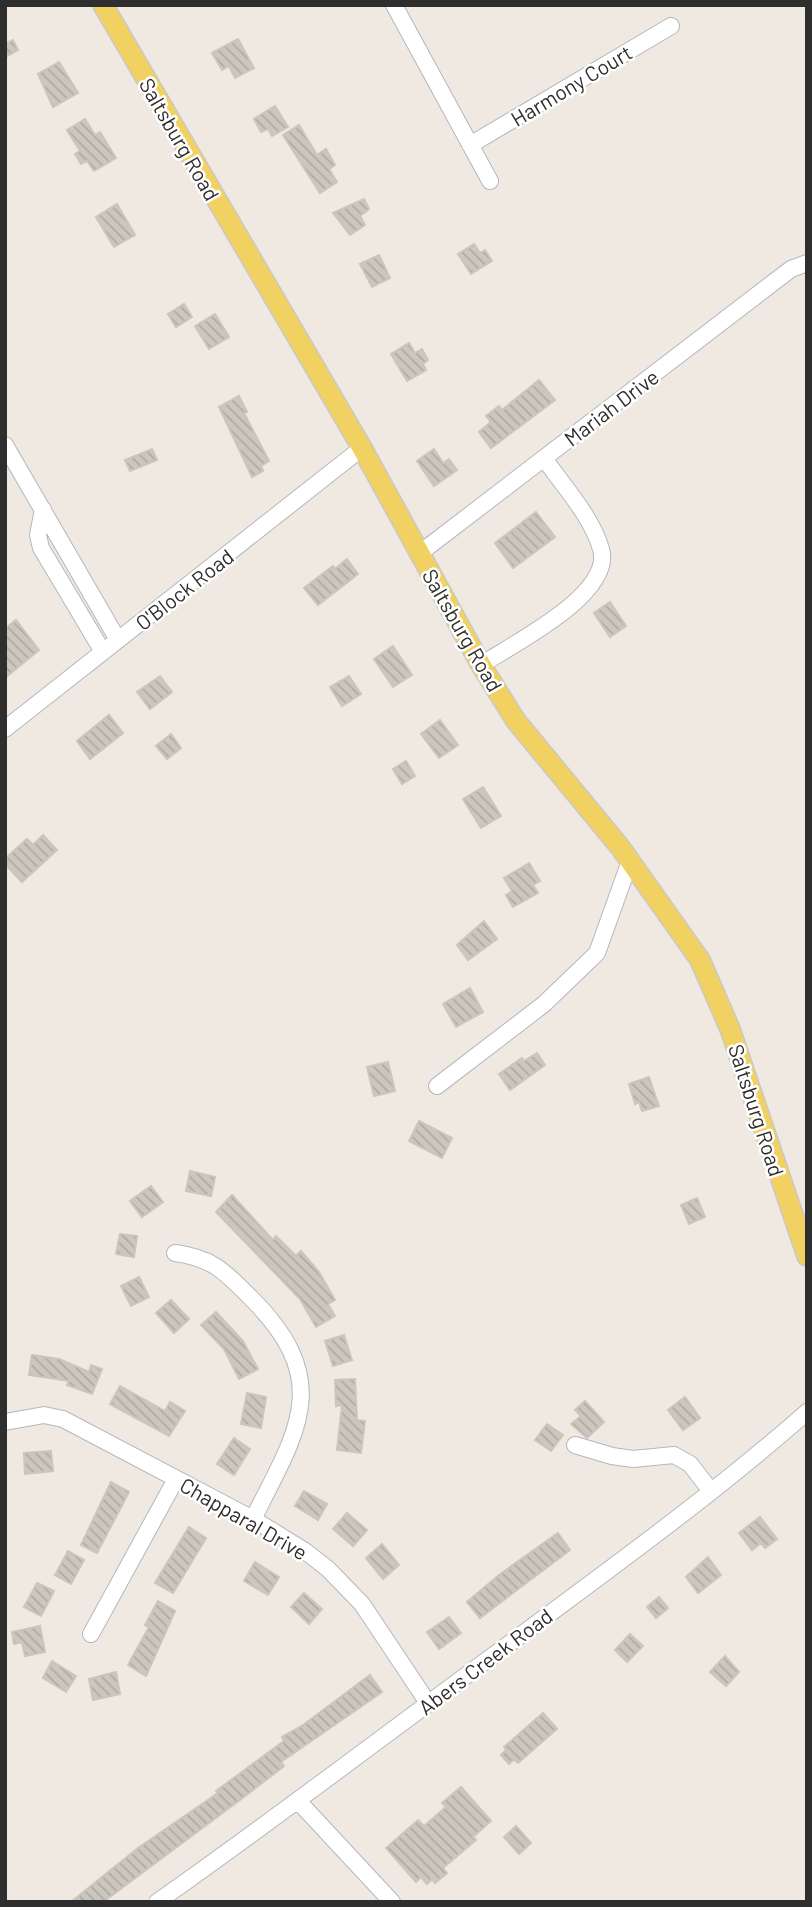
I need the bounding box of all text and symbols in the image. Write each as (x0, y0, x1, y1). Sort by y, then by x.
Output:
street label: Harmony Court (506, 39, 636, 131)
street label: Saltsburg Road (135, 73, 225, 205)
street label: Mariah Drive (559, 363, 663, 451)
street label: O'Block Road (130, 543, 238, 635)
street label: Saltsburg Road (418, 564, 508, 696)
street label: Saltsburg Road (724, 1041, 790, 1179)
street label: Chapparal Drive (176, 1471, 312, 1565)
street label: Abers Creek Road (413, 1603, 557, 1719)

